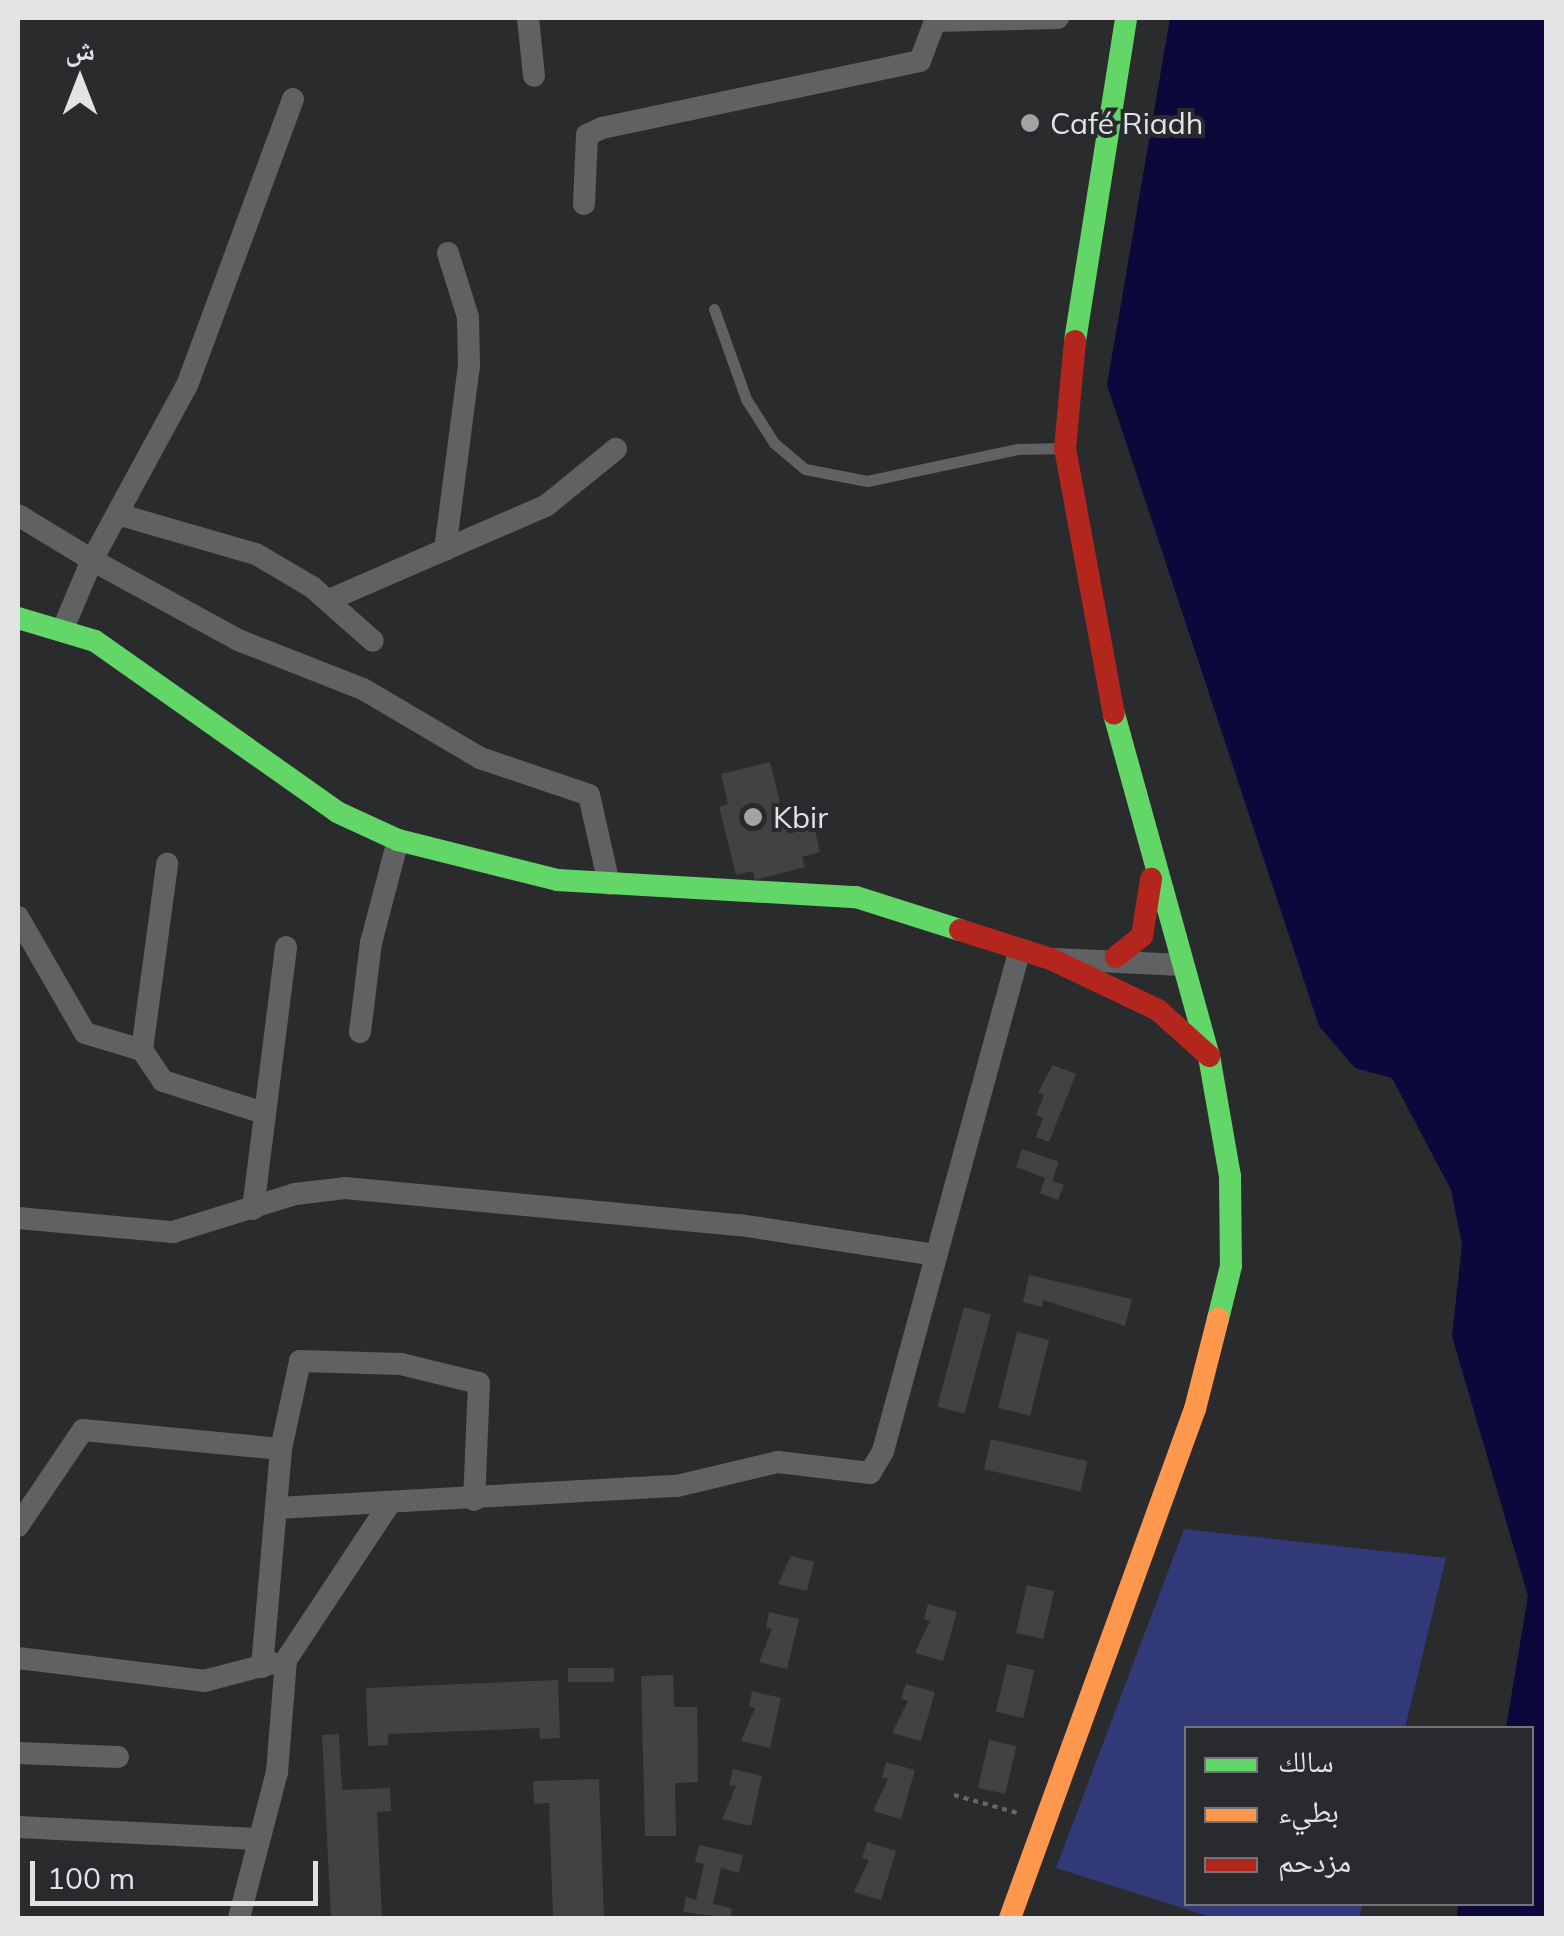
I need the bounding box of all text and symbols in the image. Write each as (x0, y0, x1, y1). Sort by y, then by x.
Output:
north arrow (30, 30, 130, 130)
text: ش (65, 32, 95, 67)
place label: Café Riadh (1050, 105, 1203, 141)
marker: Café Riadh (1019, 112, 1041, 134)
place label: Kbir (773, 799, 828, 835)
marker: Kbir (742, 806, 764, 828)
legend (1184, 1726, 1534, 1906)
text: سالك (1278, 1742, 1334, 1780)
text: بطيء (1278, 1792, 1339, 1830)
scale bar (35, 1841, 322, 1903)
text: مزدحم (1278, 1842, 1351, 1880)
text: 100 m (47, 1859, 135, 1897)

